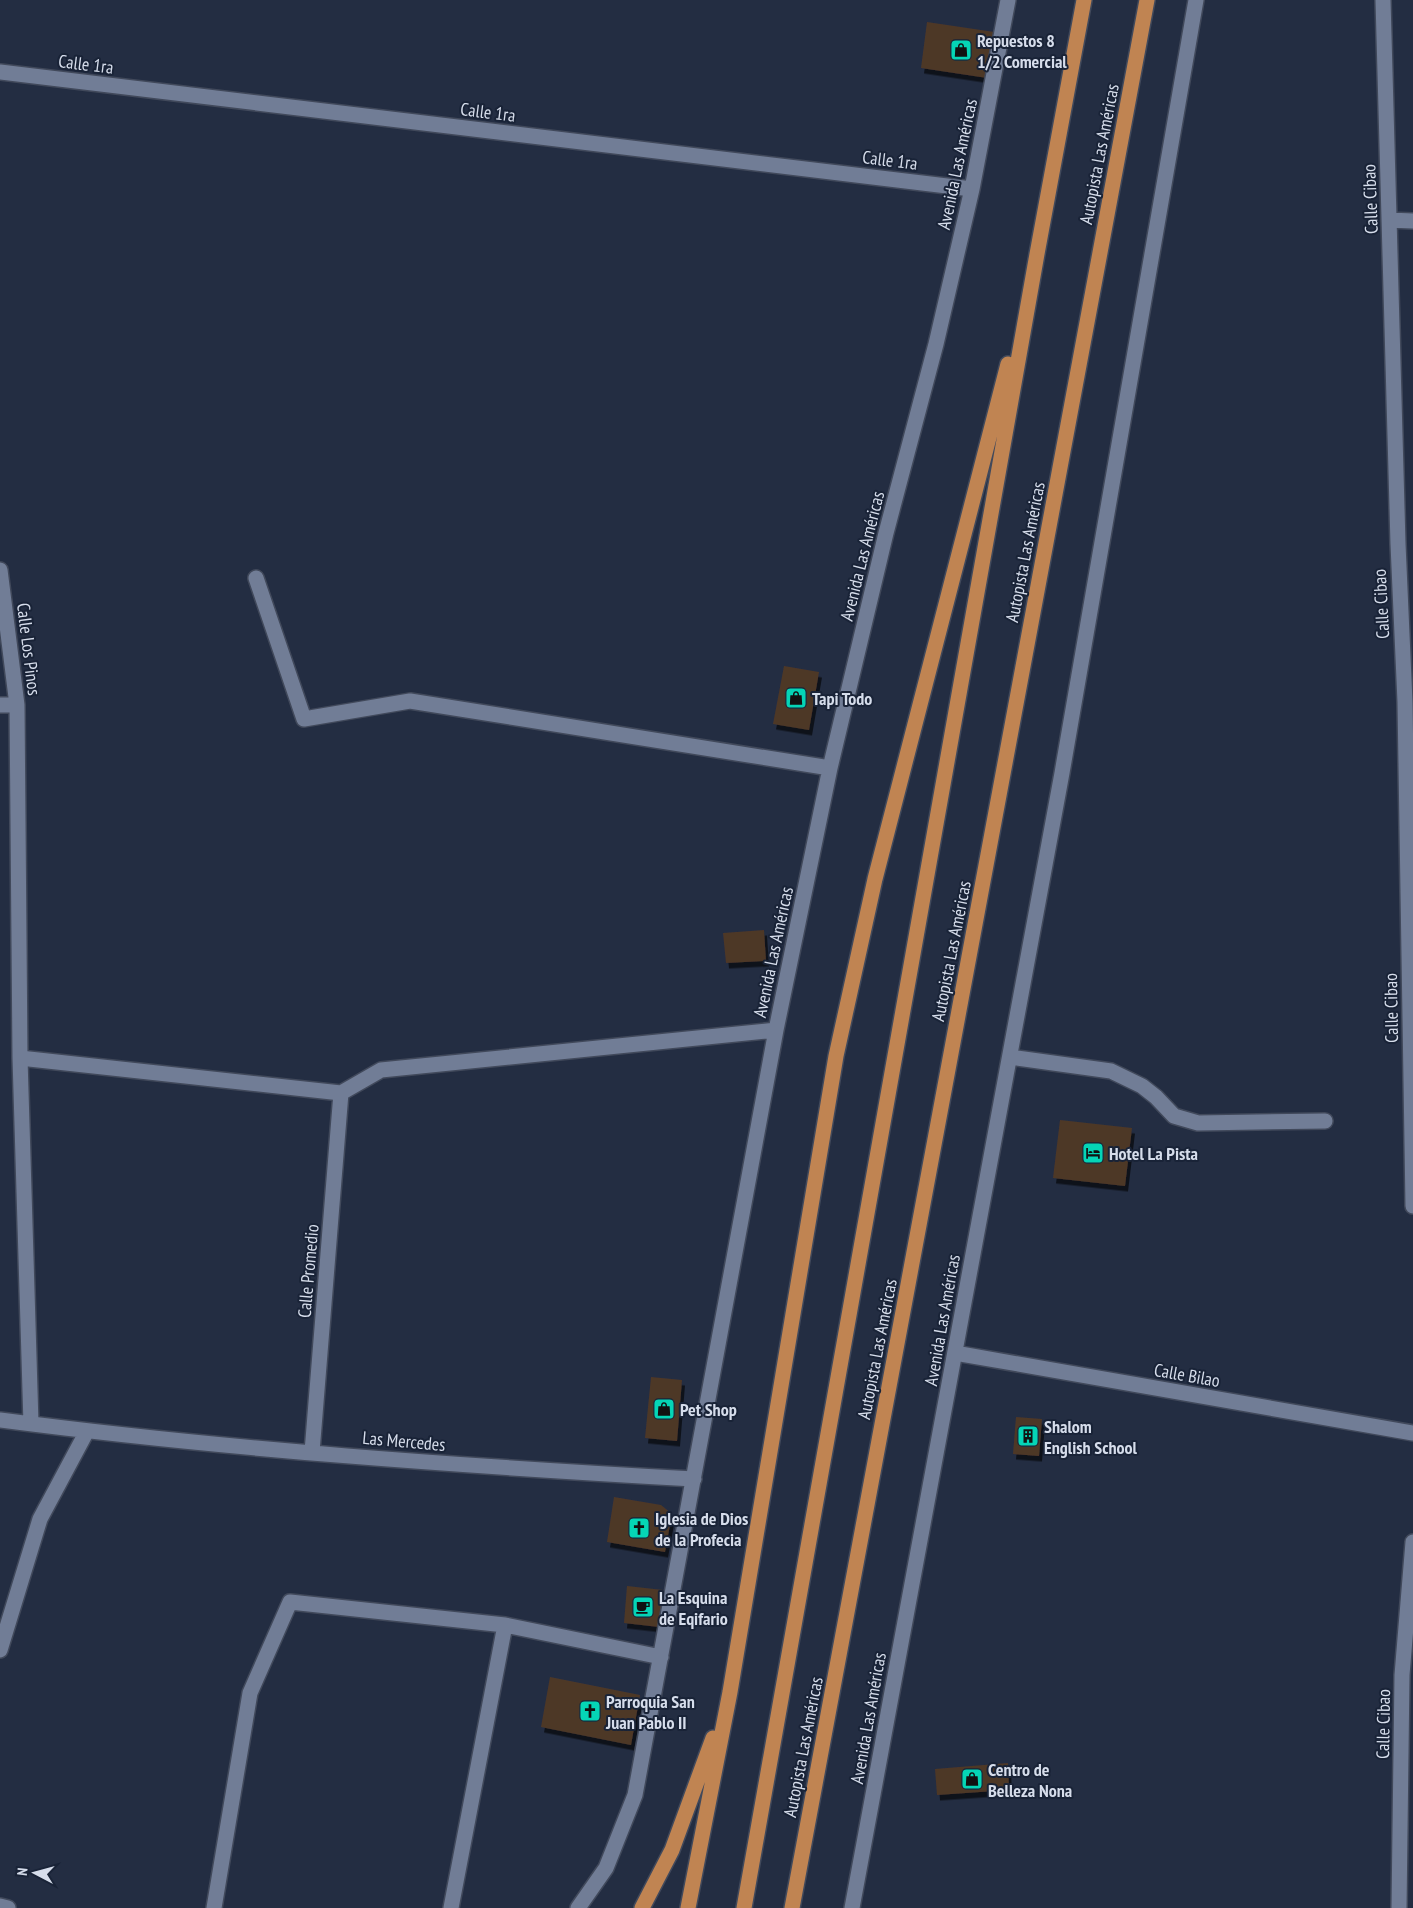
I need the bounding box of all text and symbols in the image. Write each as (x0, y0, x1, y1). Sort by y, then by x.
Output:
place label: Repuestos 8 1/2 Comercial (977, 29, 1067, 73)
shop icon: Repuestos 8 1/2 Comercial (949, 38, 973, 62)
street label: Calle 1ra (57, 49, 115, 79)
street label: Autopista Las Américas (1074, 82, 1124, 226)
street label: Calle 1ra (459, 97, 517, 127)
street label: Avenida Las Américas (932, 97, 982, 231)
street label: Calle 1ra (861, 145, 919, 175)
street label: Calle Cibao (1357, 164, 1383, 234)
street label: Autopista Las Américas (1000, 480, 1050, 624)
street label: Avenida Las Américas (835, 489, 889, 623)
street label: Calle Cibao (1368, 568, 1394, 639)
street label: Calle Los Pinos (12, 601, 46, 697)
shop icon: Tapi Todo (784, 686, 808, 710)
place label: Tapi Todo (812, 687, 872, 710)
street label: Autopista Las Américas (926, 879, 976, 1023)
street label: Avenida Las Américas (748, 885, 798, 1019)
street label: Calle Cibao (1379, 973, 1403, 1043)
hotel icon: Hotel La Pista (1081, 1141, 1105, 1165)
place label: Hotel La Pista (1109, 1142, 1198, 1165)
street label: Calle Promedio (292, 1223, 324, 1319)
street label: Avenida Las Américas (919, 1252, 965, 1388)
street label: Autopista Las Américas (852, 1277, 902, 1421)
street label: Calle Bilao (1152, 1358, 1222, 1392)
shop icon: Pet Shop (652, 1397, 676, 1421)
place label: Pet Shop (680, 1398, 737, 1421)
place label: Shalom English School (1044, 1415, 1138, 1459)
building icon: Shalom English School (1016, 1424, 1040, 1448)
street label: Las Mercedes (362, 1426, 446, 1456)
place label: Iglesia de Dios de la Profecia (655, 1507, 748, 1551)
church icon: Iglesia de Dios de la Profecia (627, 1516, 651, 1540)
place label: La Esquina de Eqifario (659, 1586, 728, 1630)
cafe icon: La Esquina de Eqifario (631, 1595, 655, 1619)
street label: Avenida Las Américas (845, 1650, 891, 1786)
street label: Autopista Las Américas (778, 1675, 828, 1819)
street label: Calle Cibao (1371, 1689, 1395, 1759)
place label: Parroquia San Juan Pablo II (605, 1690, 695, 1734)
church icon: Parroquia San Juan Pablo II (578, 1699, 602, 1723)
place label: Centro de Belleza Nona (988, 1758, 1072, 1802)
shop icon: Centro de Belleza Nona (960, 1767, 984, 1791)
north arrow (10, 1848, 60, 1898)
text: N (13, 1867, 31, 1876)

